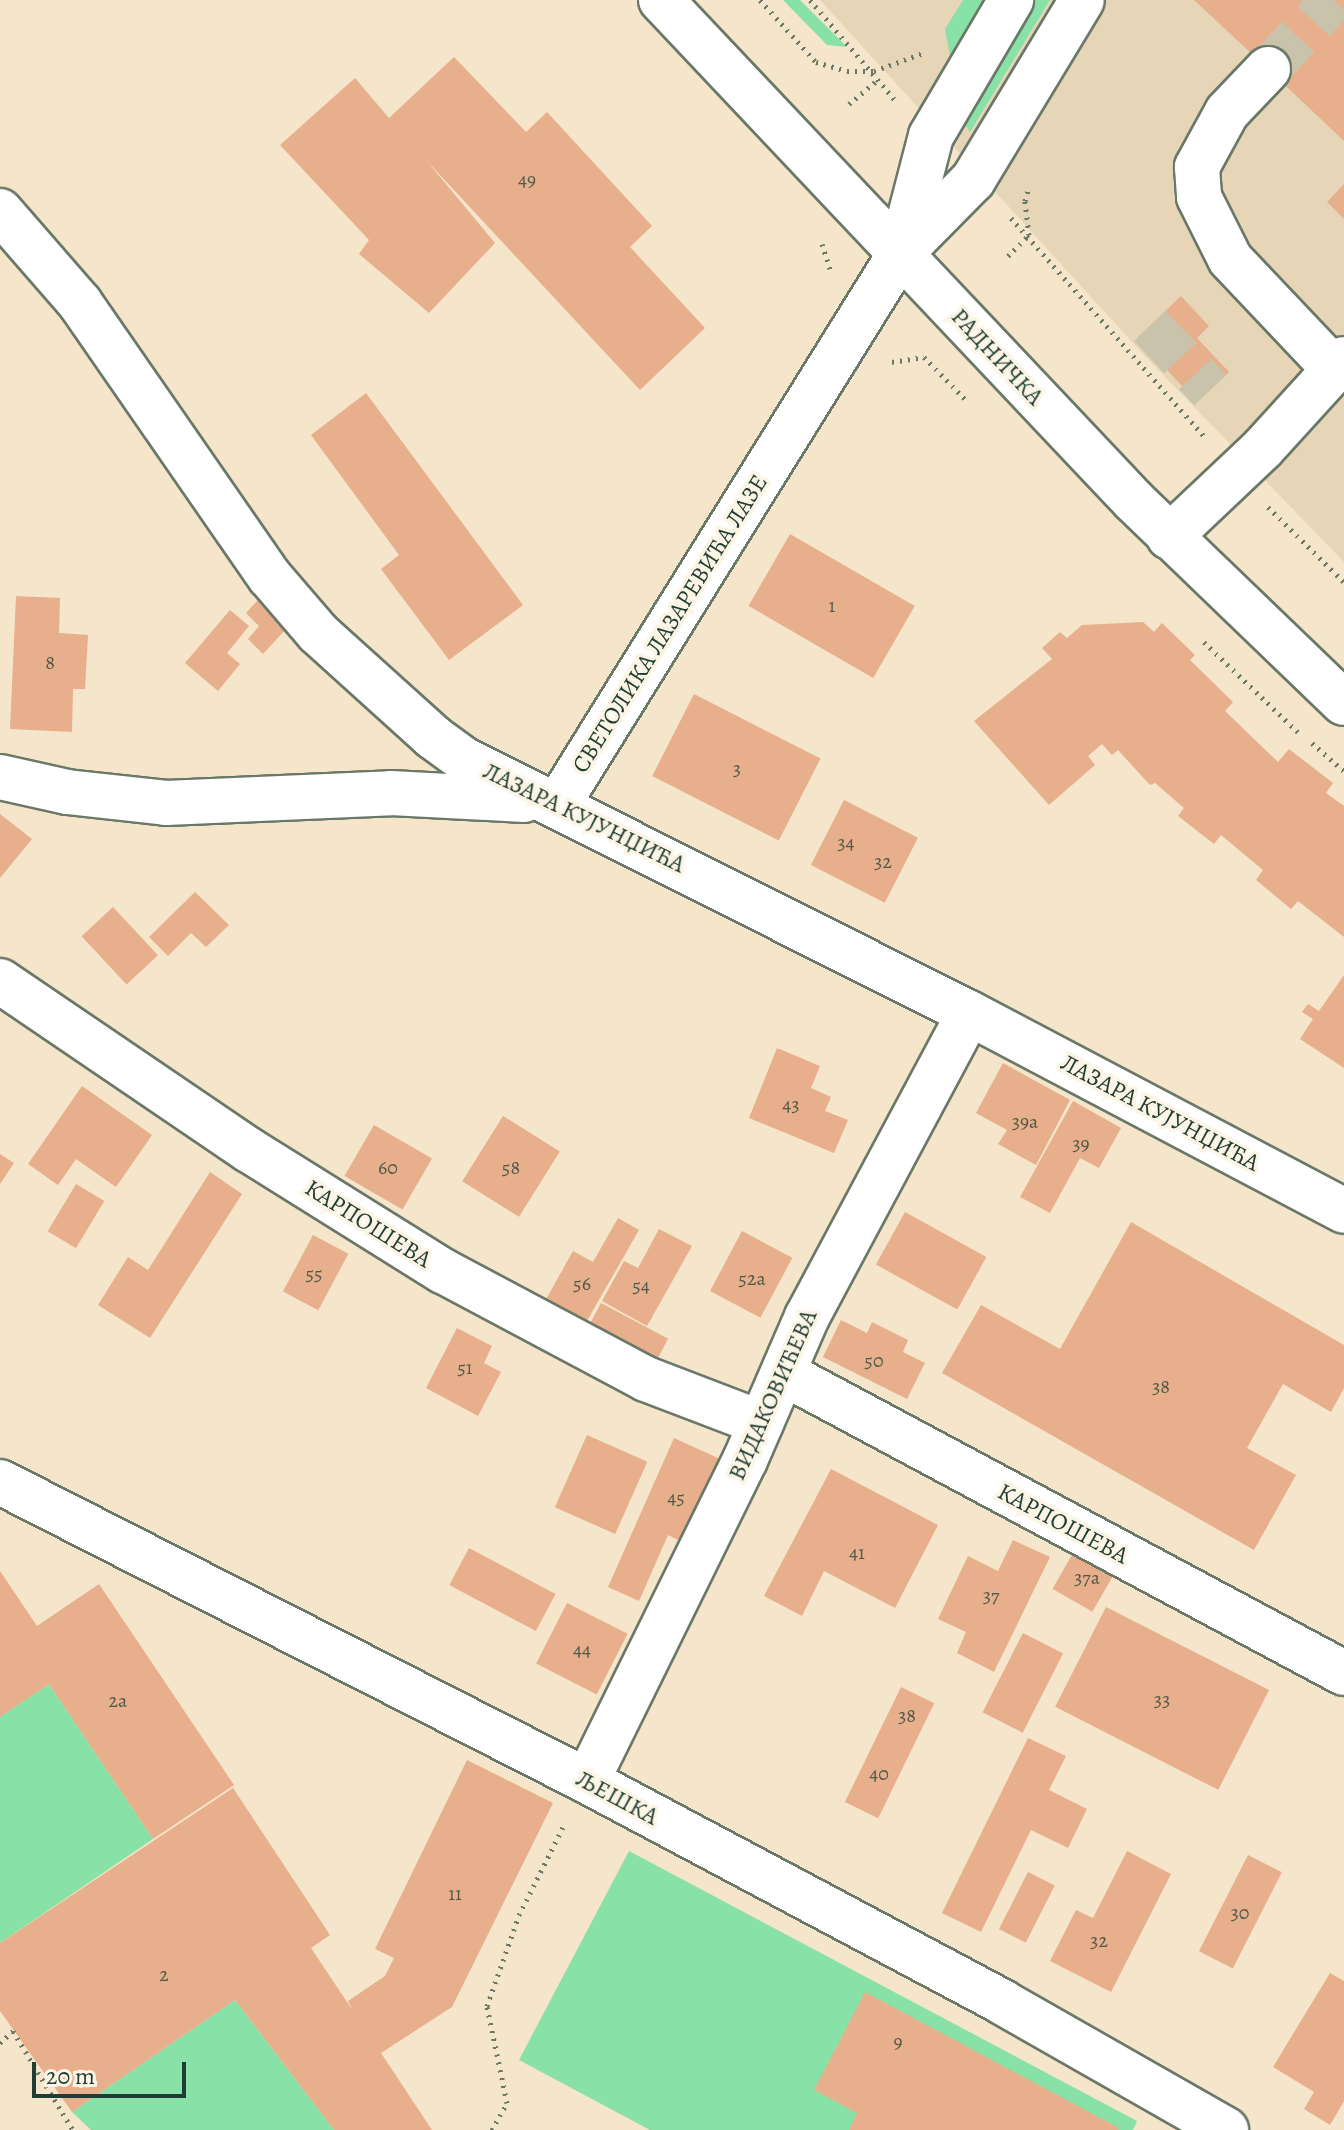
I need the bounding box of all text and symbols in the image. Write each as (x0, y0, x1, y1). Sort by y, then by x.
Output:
house number: 49 (518, 167, 536, 191)
street label: РАДНИЧКА (945, 303, 1049, 411)
street label: СВЕТОЛИКА ЛАЗАРЕВИЋА ЛАЗЕ (566, 470, 774, 778)
house number: 1 (829, 593, 835, 617)
house number: 8 (45, 650, 55, 674)
house number: 3 (733, 756, 741, 780)
street label: ЛАЗАРА КУЈУНЏИЋА (478, 757, 690, 879)
house number: 34 (837, 830, 855, 854)
house number: 32 (874, 849, 892, 873)
street label: ЛАЗАРА КУЈУНЏИЋА (1056, 1048, 1264, 1178)
house number: 43 (782, 1092, 800, 1116)
house number: 39a (1012, 1109, 1038, 1133)
house number: 39 (1072, 1131, 1090, 1155)
house number: 60 (378, 1155, 398, 1179)
house number: 58 (502, 1155, 520, 1179)
street label: КАРПОШЕВА (299, 1174, 437, 1274)
house number: 55 (305, 1261, 323, 1285)
house number: 52a (738, 1266, 766, 1290)
house number: 56 (573, 1271, 591, 1295)
house number: 54 (632, 1273, 650, 1297)
street label: ВИДАКОВИЋЕВА (722, 1305, 824, 1485)
house number: 50 (864, 1348, 884, 1372)
house number: 51 (457, 1355, 473, 1379)
house number: 38 (1152, 1374, 1170, 1398)
street label: КАРПОШЕВА (993, 1478, 1133, 1570)
house number: 45 (667, 1485, 685, 1509)
house number: 41 (849, 1540, 865, 1564)
house number: 37a (1074, 1565, 1100, 1589)
house number: 37 (983, 1583, 999, 1607)
house number: 44 (573, 1637, 591, 1661)
house number: 33 (1154, 1687, 1170, 1711)
house number: 2a (109, 1688, 127, 1712)
house number: 38 (898, 1703, 916, 1727)
house number: 40 (869, 1761, 889, 1785)
street label: ЉЕШКА (571, 1764, 663, 1832)
house number: 11 (448, 1881, 462, 1905)
house number: 30 (1231, 1900, 1249, 1924)
house number: 32 (1090, 1928, 1108, 1952)
house number: 2 (159, 1962, 169, 1986)
house number: 9 (893, 2029, 903, 2053)
scale bar (36, 2046, 190, 2096)
text: 20 m (46, 2060, 95, 2092)

